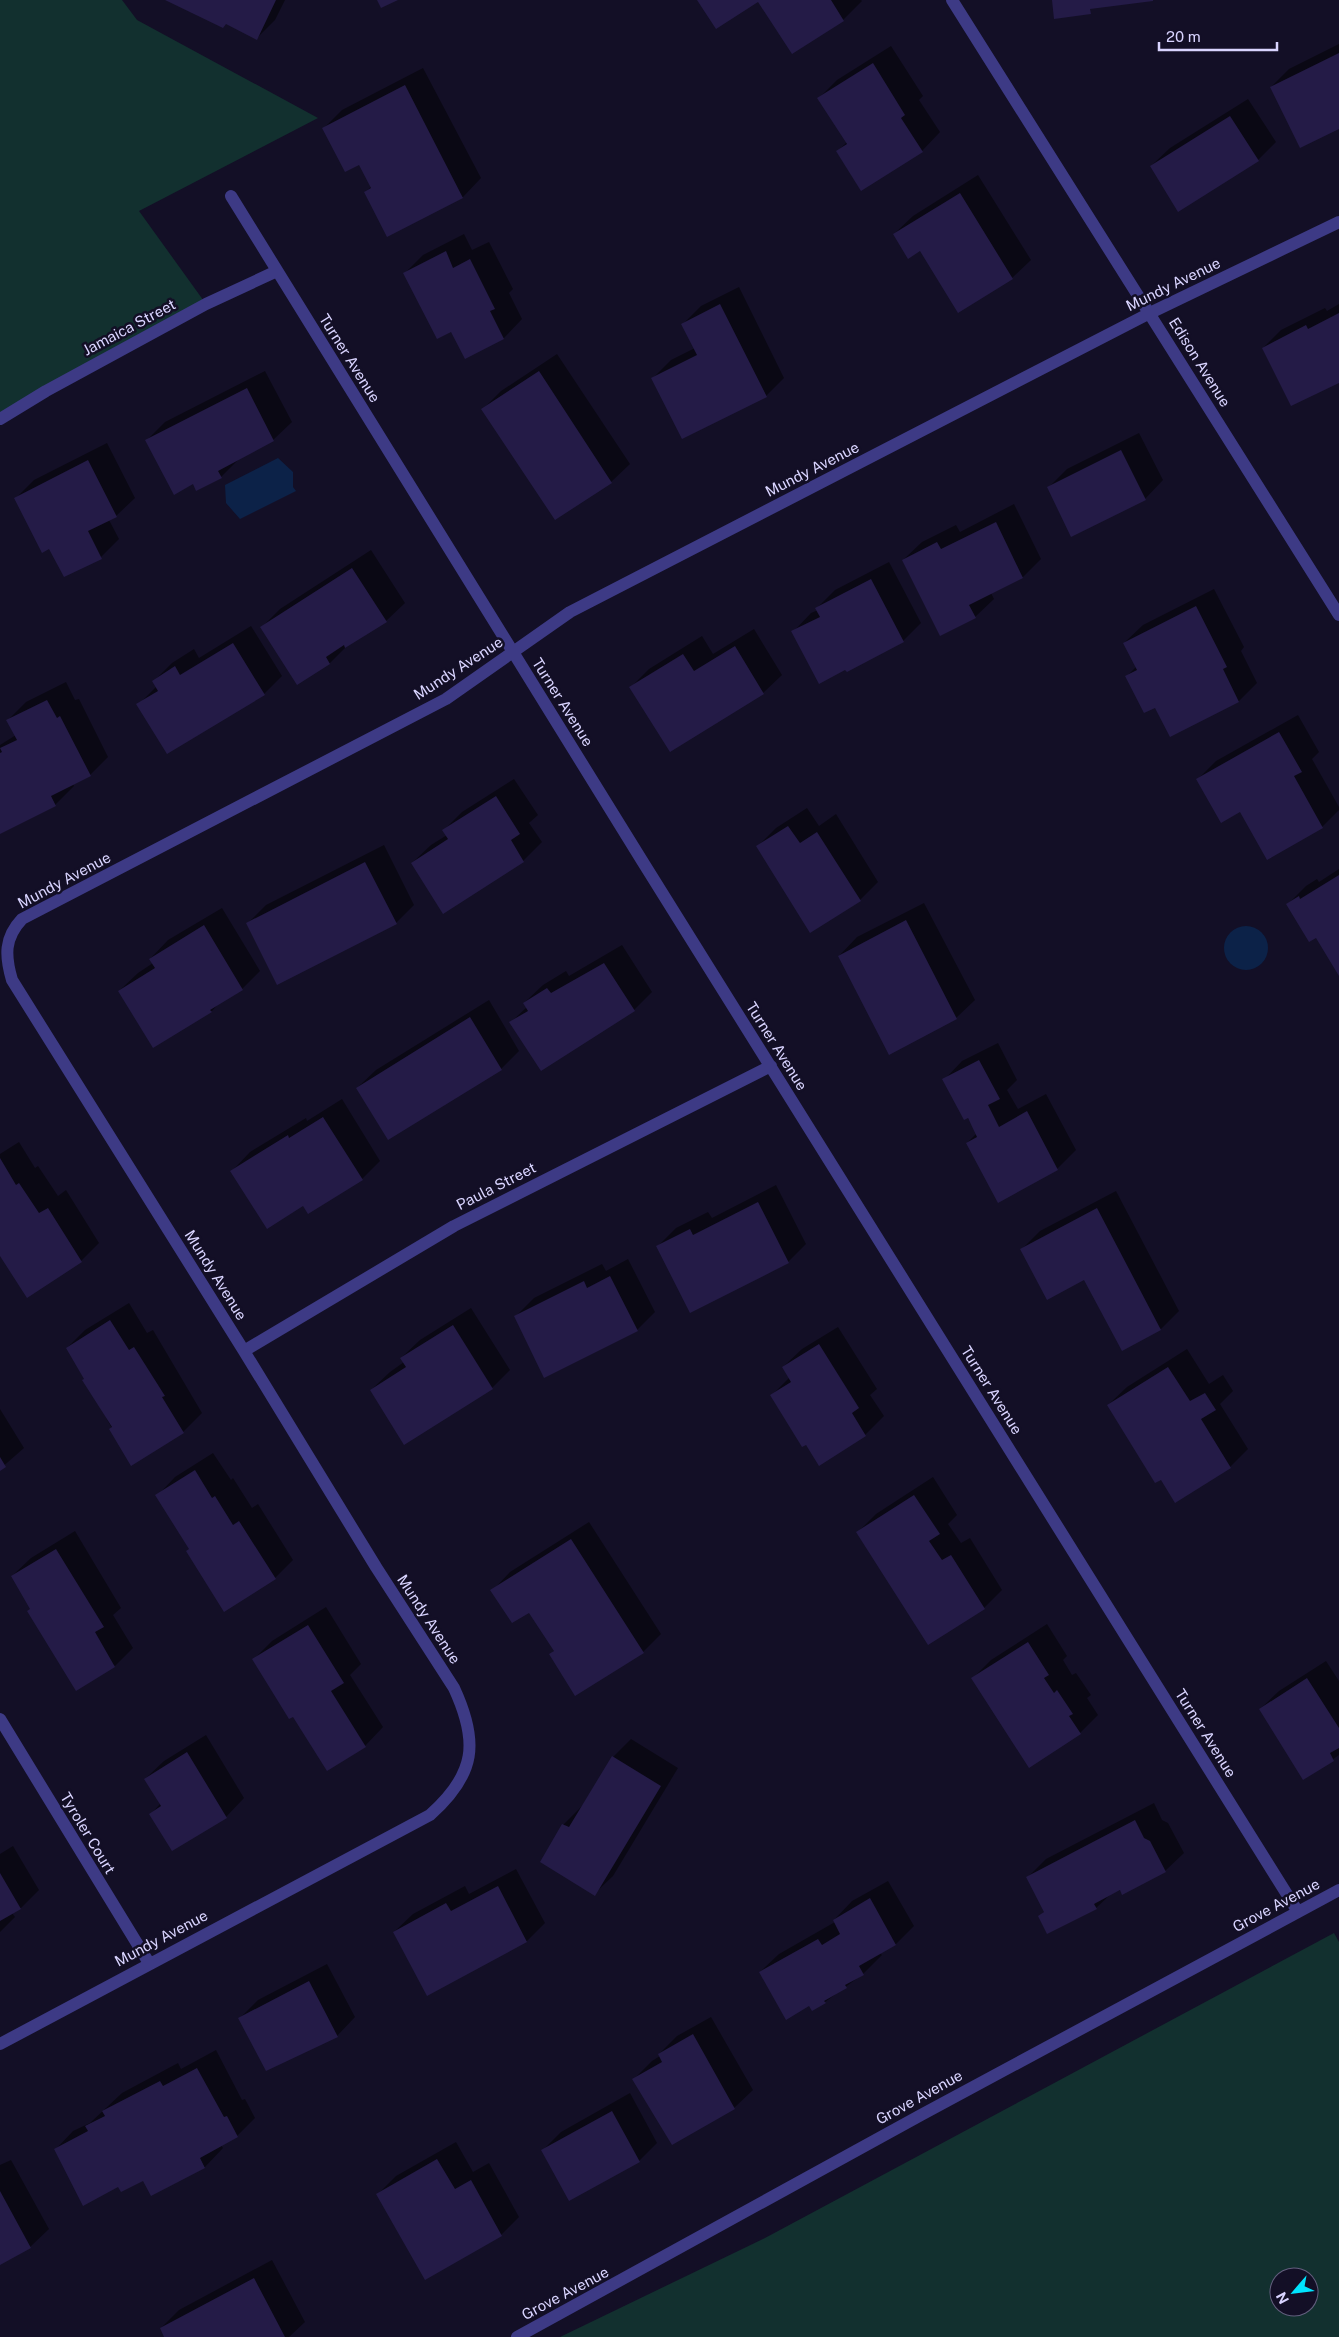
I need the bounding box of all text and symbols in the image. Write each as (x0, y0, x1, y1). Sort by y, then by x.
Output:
scale bar (1159, 20, 1276, 52)
text: 20 m (1166, 28, 1201, 45)
street label: Mundy Avenue (1123, 254, 1223, 314)
street label: Jamaica Street (80, 295, 179, 359)
street label: Turner Avenue (316, 311, 384, 405)
street label: Edison Avenue (1166, 314, 1234, 410)
street label: Mundy Avenue (762, 438, 862, 500)
street label: Mundy Avenue (410, 633, 506, 703)
street label: Turner Avenue (529, 655, 597, 749)
street label: Mundy Avenue (15, 848, 113, 912)
street label: Turner Avenue (743, 999, 811, 1093)
street label: Paula Street (454, 1159, 539, 1213)
street label: Mundy Avenue (182, 1227, 250, 1323)
street label: Turner Avenue (958, 1343, 1026, 1437)
street label: Mundy Avenue (394, 1571, 464, 1667)
street label: Turner Avenue (1172, 1686, 1240, 1780)
street label: Tyroler Court (57, 1789, 119, 1877)
street label: Grove Avenue (1230, 1875, 1322, 1935)
street label: Mundy Avenue (112, 1906, 210, 1970)
street label: Grove Avenue (873, 2066, 965, 2128)
street label: Grove Avenue (519, 2263, 611, 2323)
north arrow (1269, 2267, 1319, 2317)
text: N (1273, 2290, 1292, 2307)

